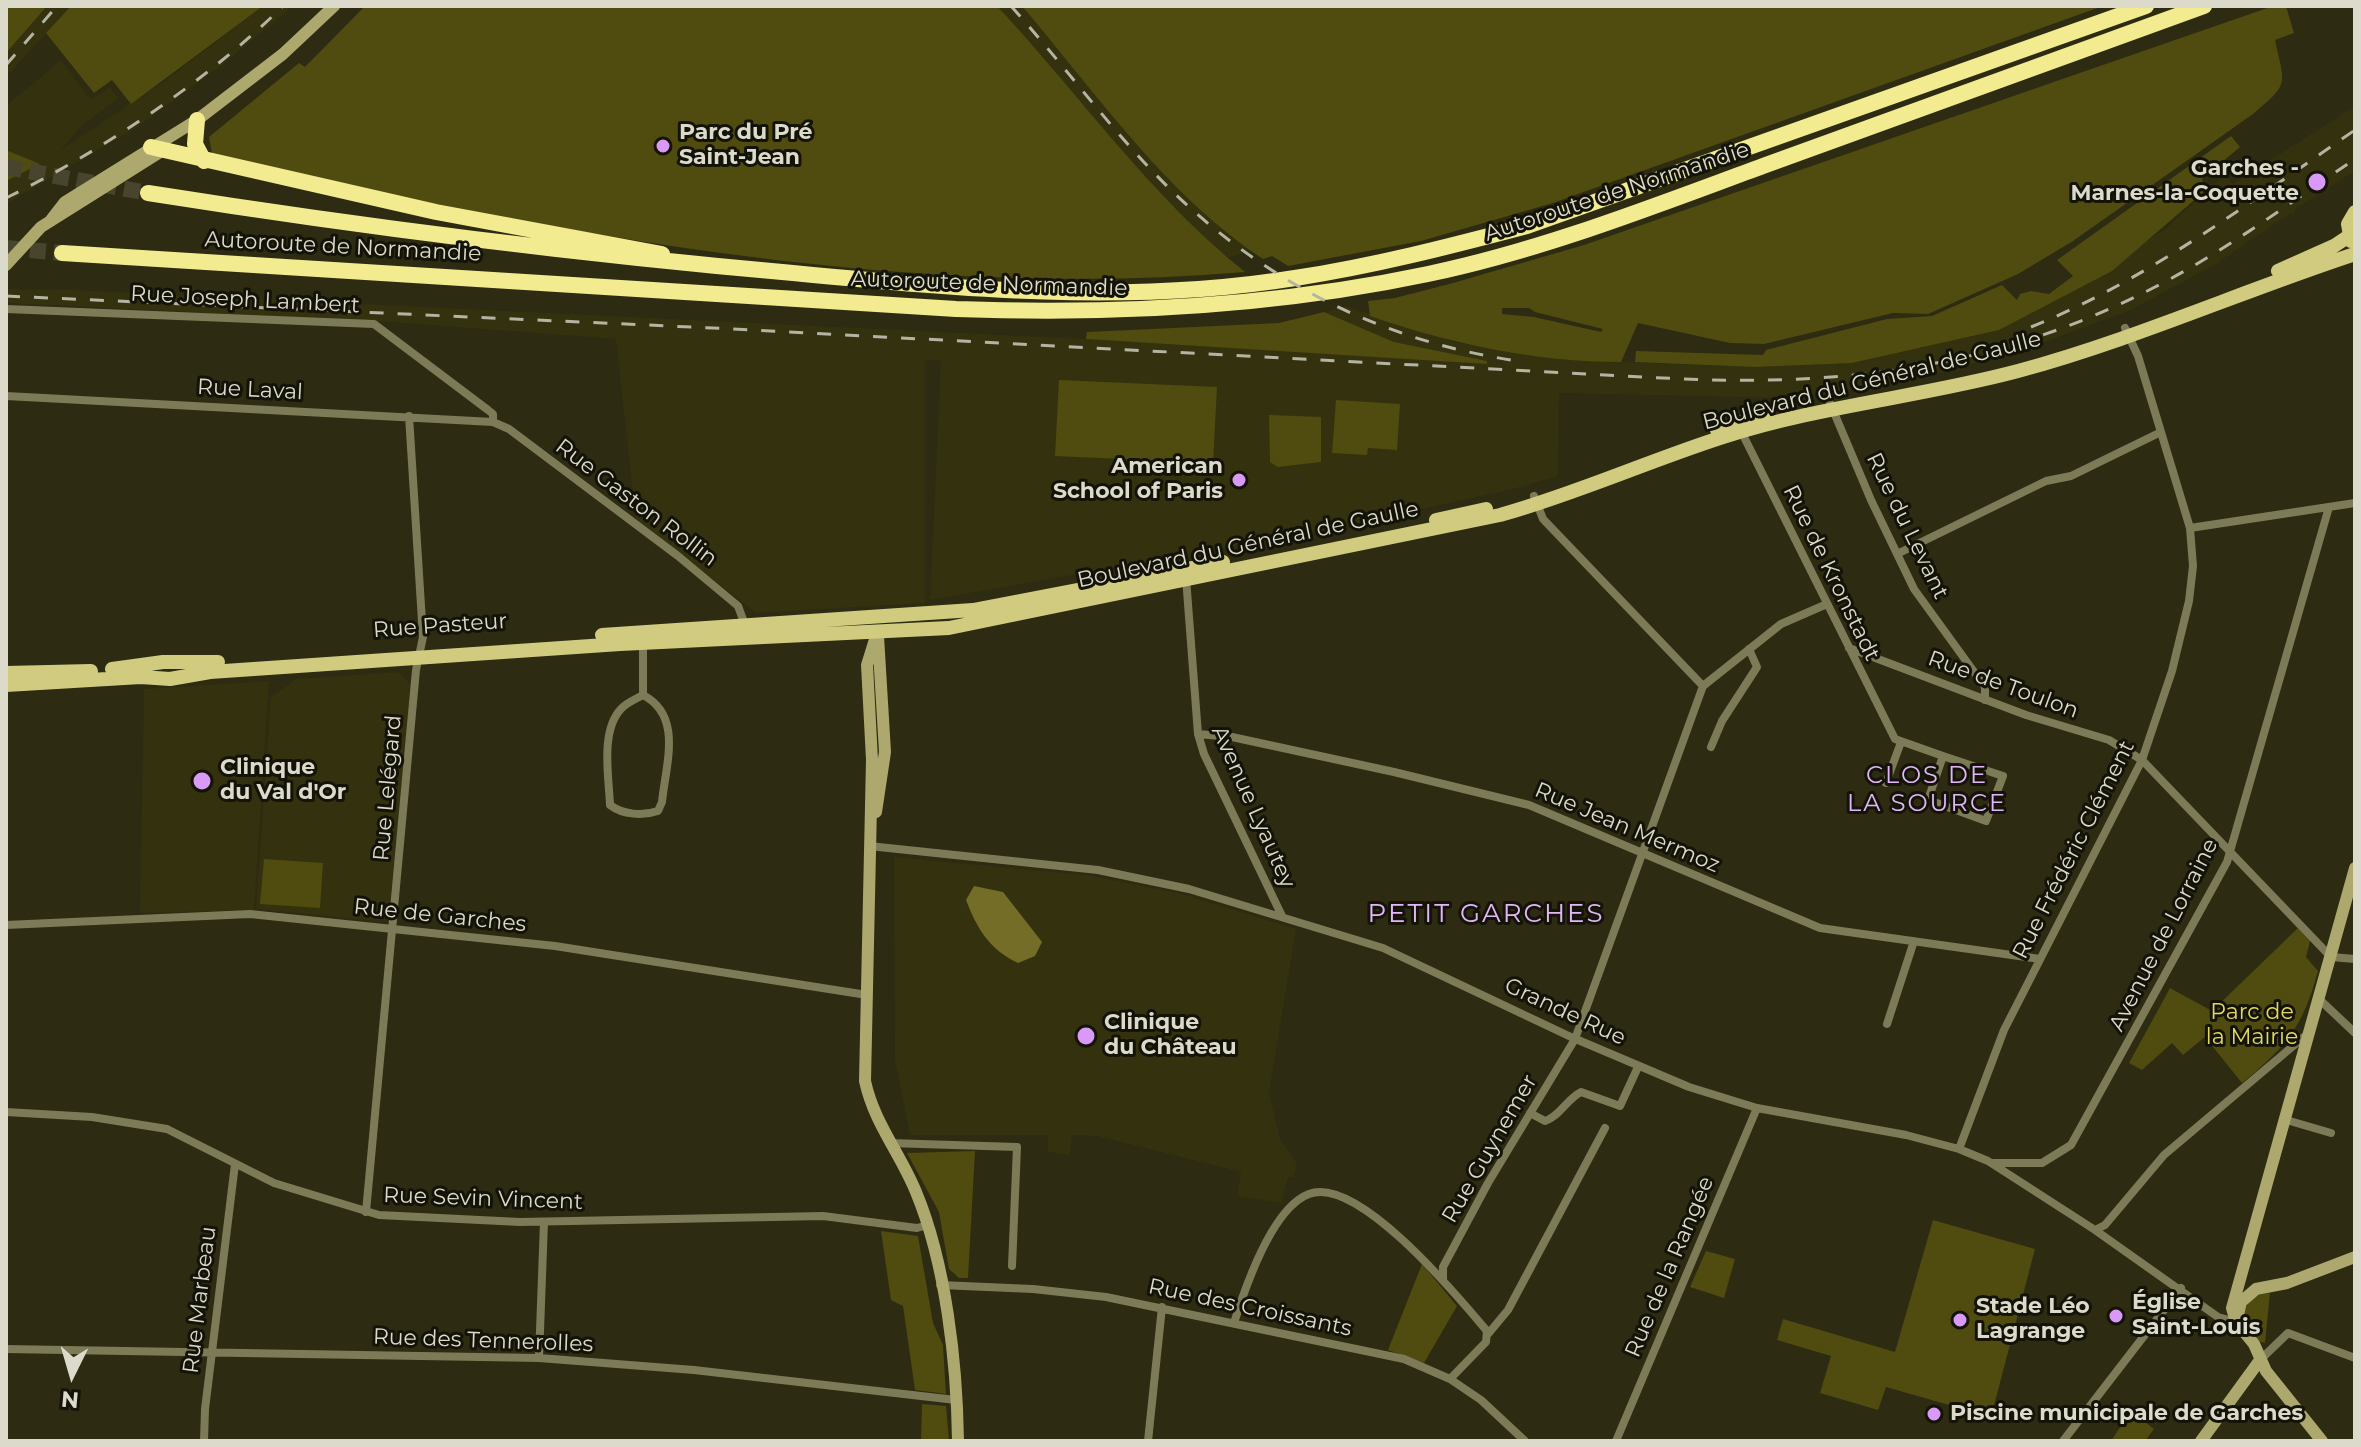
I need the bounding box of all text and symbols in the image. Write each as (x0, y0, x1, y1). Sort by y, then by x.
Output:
place label: Parc du Pré Saint-Jean (679, 120, 812, 172)
marker: Parc du Pré Saint-Jean (654, 137, 672, 155)
street label: Autoroute de Normandie (1481, 137, 1753, 247)
place label: Garches - Marnes-la-Coquette (2070, 156, 2299, 208)
marker: Garches - Marnes-la-Coquette (2306, 171, 2328, 193)
street label: Autoroute de Normandie (204, 227, 482, 267)
street label: Autoroute de Normandie (850, 266, 1128, 302)
street label: Rue Joseph Lambert (130, 281, 360, 319)
street label: Boulevard du Général de Gaulle (1700, 326, 2044, 436)
street label: Rue Laval (196, 374, 304, 406)
street label: Rue Gaston Rollin (550, 434, 722, 572)
street label: Rue du Levant (1860, 449, 1954, 603)
place label: American School of Paris (1053, 454, 1223, 506)
marker: American School of Paris (1230, 471, 1248, 489)
street label: Rue de Kronstadt (1777, 481, 1885, 665)
street label: Boulevard du Général de Gaulle (1075, 496, 1421, 594)
street label: Rue Pasteur (372, 608, 508, 644)
street label: Rue de Toulon (1924, 646, 2082, 724)
street label: Rue Lelégard (368, 714, 408, 862)
street label: Avenue Lyautey (1205, 722, 1301, 892)
street label: Rue Frédéric Clément (2007, 736, 2141, 964)
place label: Clinique du Val d'Or (220, 755, 346, 806)
district label: CLOS DE LA SOURCE (1847, 762, 2007, 818)
marker: Clinique du Val d'Or (191, 770, 213, 792)
street label: Rue Jean Mermoz (1530, 777, 1724, 879)
street label: Avenue de Lorraine (2104, 834, 2224, 1036)
street label: Rue de Garches (352, 894, 528, 938)
district label: PETIT GARCHES (1368, 898, 1604, 930)
street label: Grande Rue (1500, 972, 1630, 1052)
park label: Parc de la Mairie (2206, 1000, 2298, 1052)
place label: Clinique du Château (1104, 1010, 1237, 1062)
marker: Clinique du Château (1075, 1025, 1097, 1047)
street label: Rue Guynemer (1437, 1070, 1543, 1228)
street label: Rue de la Rangée (1620, 1173, 1720, 1361)
street label: Rue Sevin Vincent (383, 1182, 583, 1216)
street label: Rue Marbeau (178, 1225, 222, 1375)
street label: Rue des Croissants (1146, 1274, 1354, 1342)
place label: Église Saint-Louis (2132, 1290, 2260, 1342)
place label: Stade Léo Lagrange (1976, 1294, 2090, 1346)
marker: Église Saint-Louis (2107, 1307, 2125, 1325)
marker: Stade Léo Lagrange (1951, 1311, 1969, 1329)
street label: Rue des Tennerolles (372, 1324, 594, 1358)
north arrow (32, 1335, 112, 1415)
text: N (60, 1385, 80, 1414)
place label: Piscine municipale de Garches (1950, 1401, 2303, 1427)
marker: Piscine municipale de Garches (1925, 1405, 1943, 1423)

